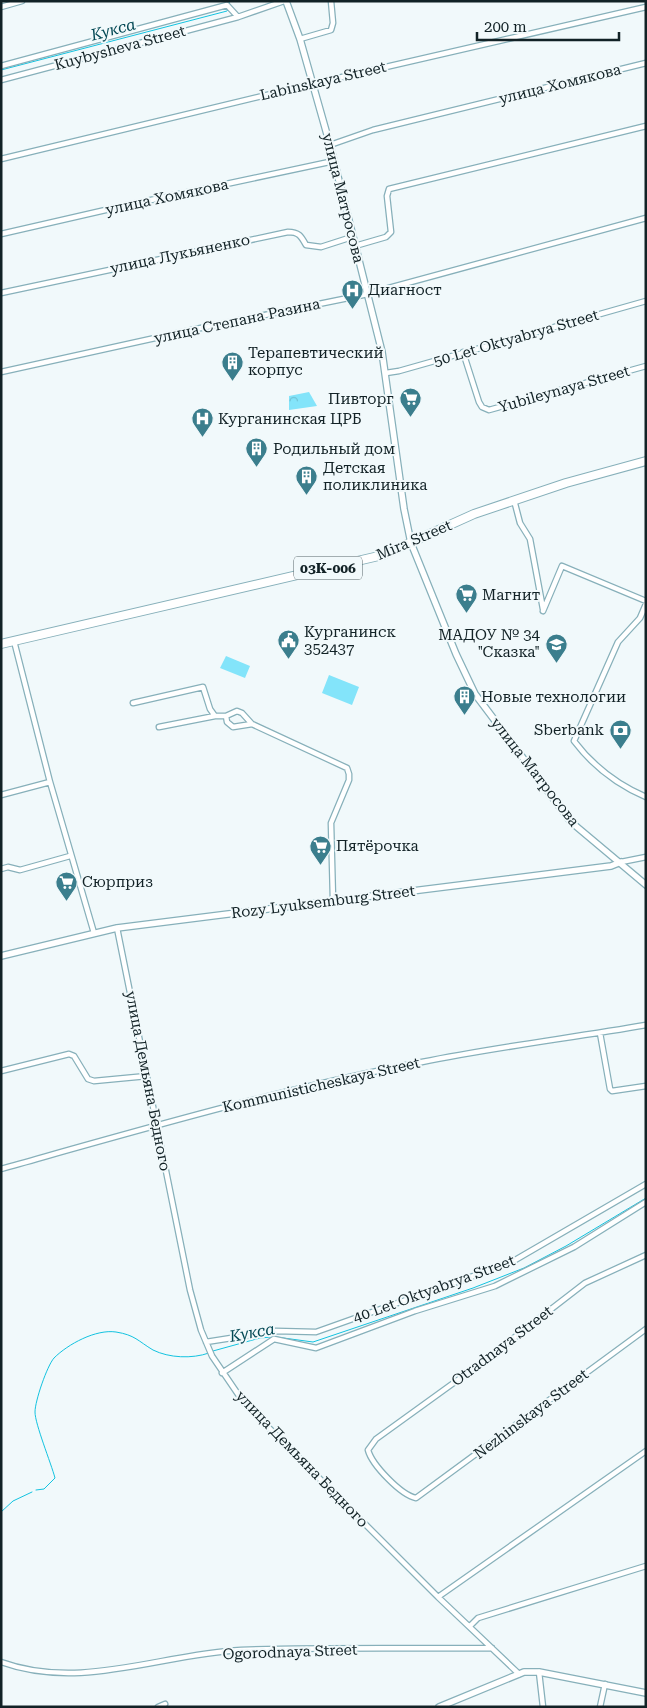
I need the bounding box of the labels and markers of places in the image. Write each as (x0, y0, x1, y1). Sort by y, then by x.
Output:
hospital icon: Диагност (340, 278, 364, 309)
place label: Диагност (368, 281, 442, 299)
place label: Терапевтический корпус (248, 344, 384, 379)
building icon: Терапевтический корпус (220, 350, 244, 381)
supermarket icon: Пивторг (398, 387, 422, 418)
place label: Пивторг (328, 390, 394, 408)
hospital icon: Курганинская ЦРБ (190, 407, 214, 438)
place label: Курганинская ЦРБ (218, 410, 362, 428)
building icon: Родильный дом (245, 437, 269, 468)
place label: Родильный дом (273, 440, 395, 458)
place label: Детская поликлиника (323, 459, 427, 494)
building icon: Детская поликлиника (295, 465, 319, 496)
supermarket icon: Магнит (454, 583, 478, 614)
place label: Магнит (482, 586, 540, 604)
place label: Курганинск 352437 (304, 623, 396, 658)
place label: МАДОУ № 34 "Сказка" (438, 626, 541, 661)
public building icon: Курганинск 352437 (276, 629, 300, 660)
school or university icon: МАДОУ № 34 "Сказка" (544, 632, 568, 663)
building icon: Новые технологии (453, 685, 477, 716)
place label: Новые технологии (481, 688, 626, 706)
bank icon: Sberbank (608, 718, 632, 749)
place label: Sberbank (534, 721, 604, 739)
supermarket icon: Пятёрочка (308, 834, 332, 865)
place label: Пятёрочка (336, 837, 419, 855)
supermarket icon: Сюрприз (54, 870, 78, 901)
place label: Сюрприз (82, 873, 153, 891)

